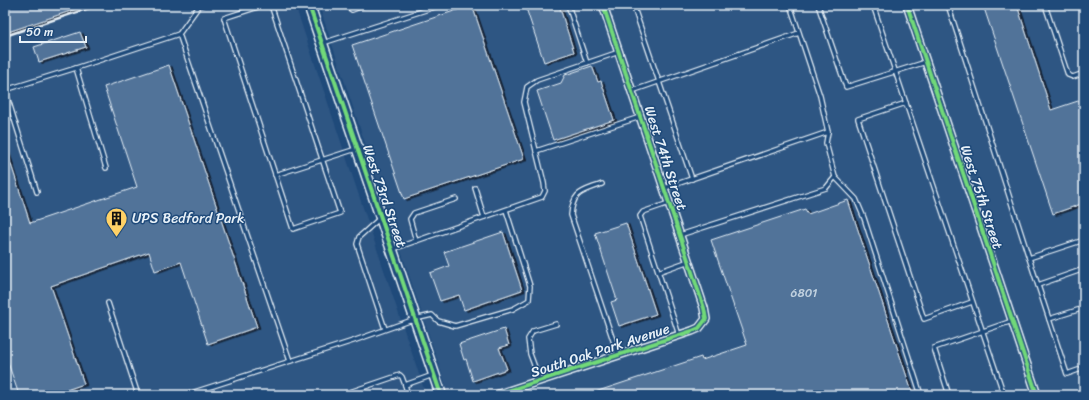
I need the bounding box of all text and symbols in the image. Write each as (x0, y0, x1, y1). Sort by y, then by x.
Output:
scale bar (20, 18, 86, 44)
text: 50 m (26, 21, 53, 43)
street label: West 74th Street (637, 103, 694, 214)
street label: West 73rd Street (355, 141, 414, 251)
street label: West 75th Street (953, 142, 1010, 253)
building icon: UPS Bedford Park (103, 205, 129, 238)
place label: UPS Bedford Park (132, 206, 244, 231)
house number: 6801 (791, 282, 817, 304)
street label: South Oak Park Avenue (527, 316, 673, 385)

